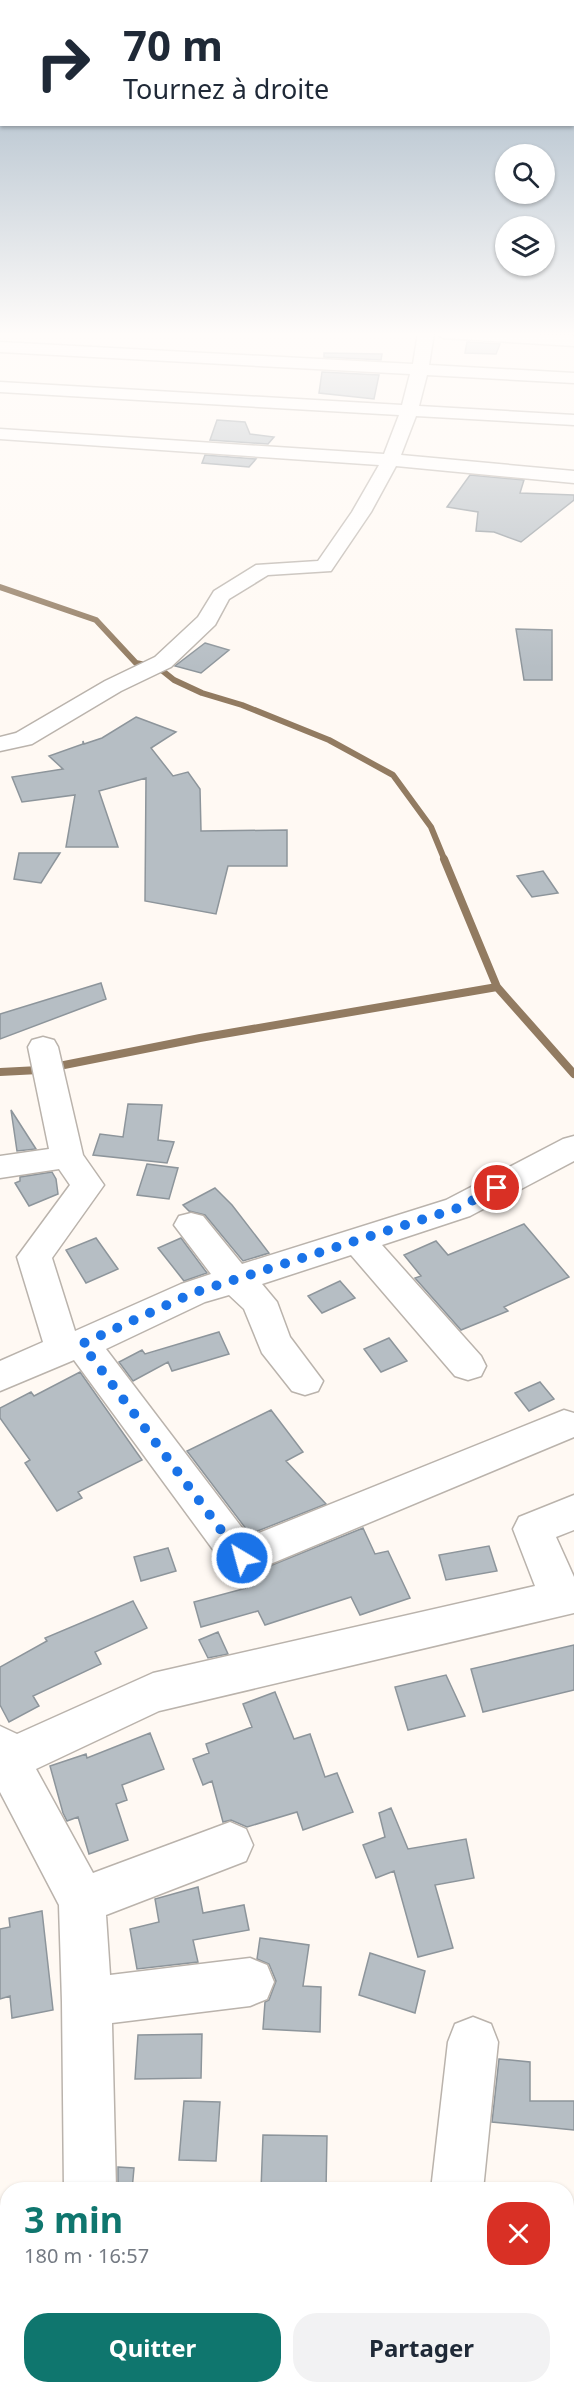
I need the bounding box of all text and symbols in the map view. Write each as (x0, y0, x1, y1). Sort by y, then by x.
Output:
text: 70 m (123, 16, 223, 73)
icon: right (24, 24, 102, 102)
text: Tournez à droite (123, 70, 329, 107)
map controls (495, 144, 555, 276)
button: search (495, 144, 555, 204)
button: layers (495, 216, 555, 276)
pin (471, 1162, 522, 1213)
icon: arrive (480, 1171, 513, 1204)
position arrow (210, 1526, 274, 1590)
text: 3 min (24, 2195, 123, 2244)
button: close (487, 2202, 550, 2265)
text: 180 m · 16:57 (24, 2242, 149, 2269)
button: Quitter (24, 2313, 281, 2382)
button: Partager (293, 2313, 550, 2382)

